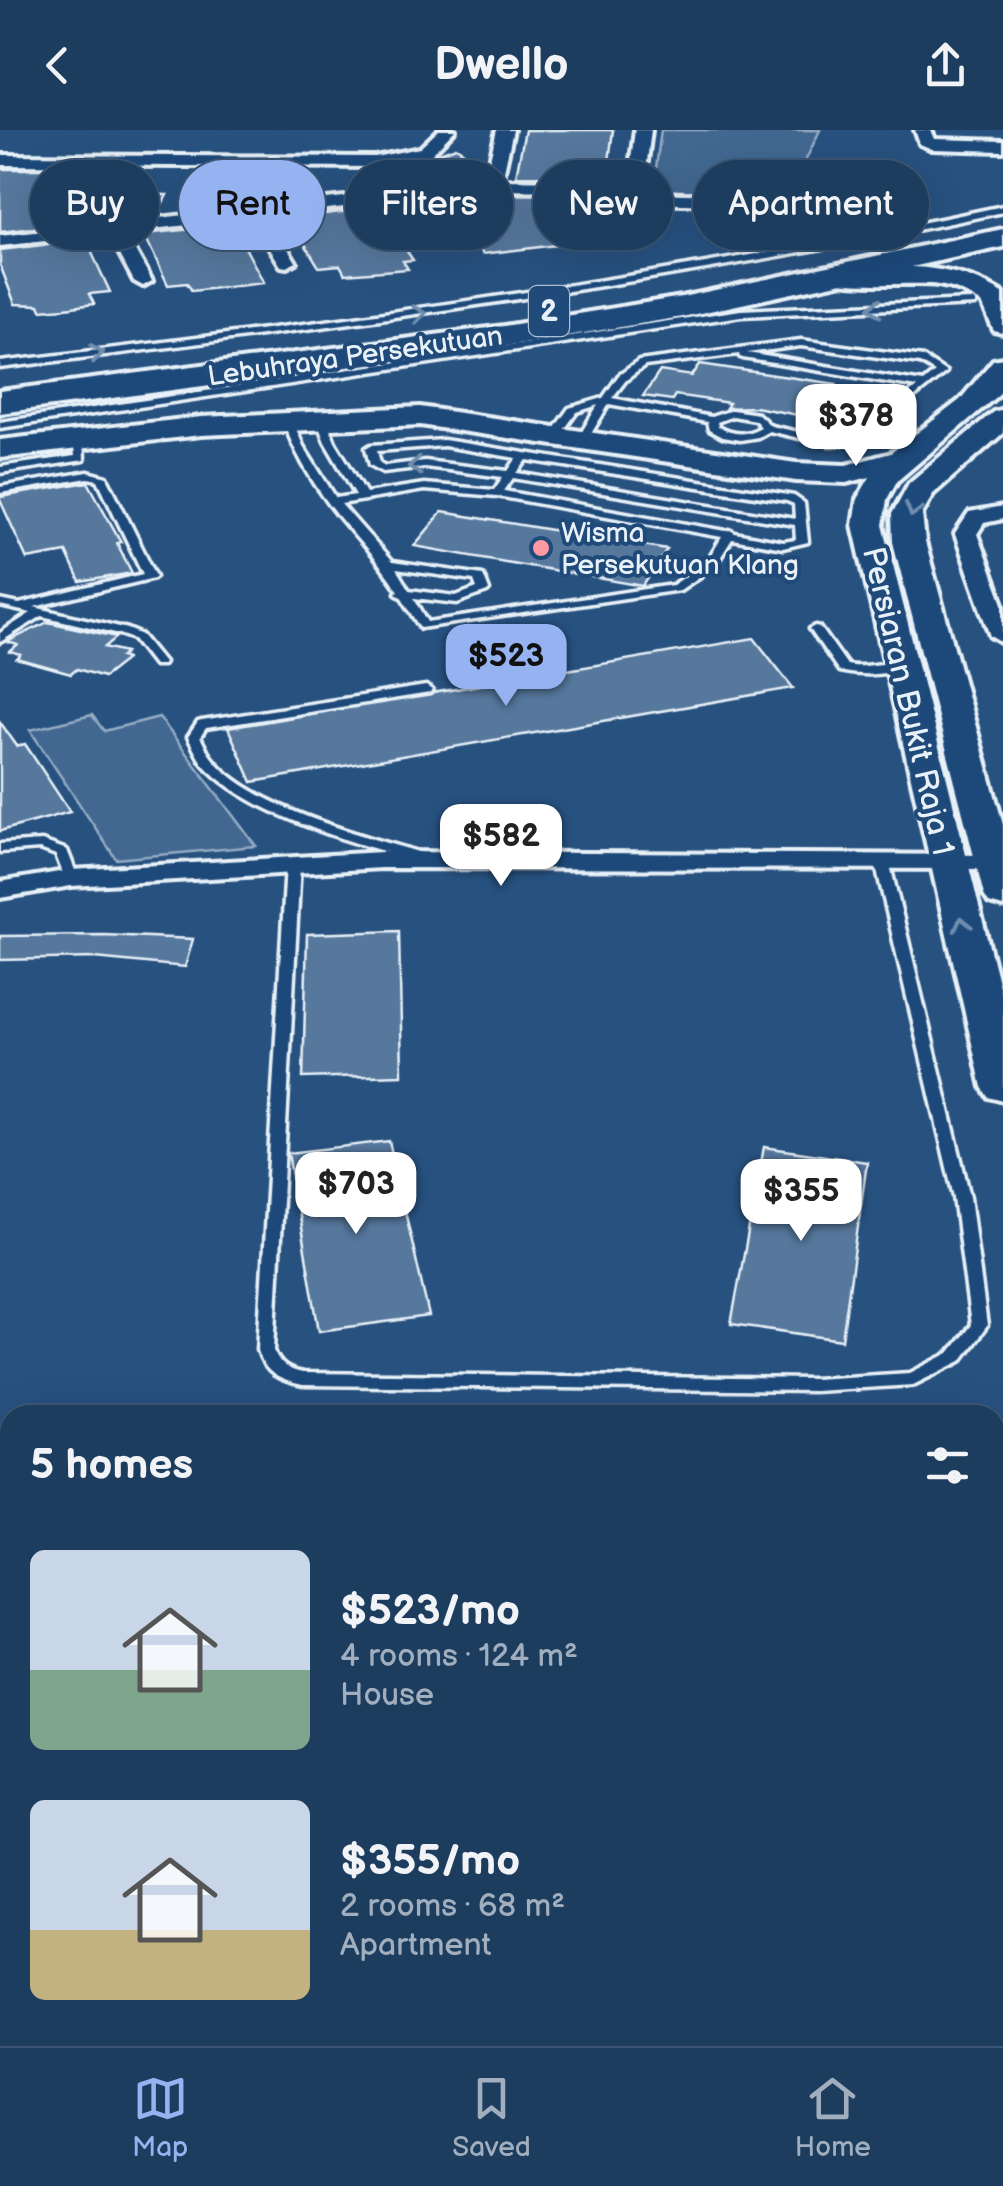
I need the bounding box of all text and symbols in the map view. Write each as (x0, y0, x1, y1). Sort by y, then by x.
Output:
icon: back (30, 38, 85, 93)
text: Dwello (434, 38, 569, 93)
icon: share (918, 38, 973, 93)
chip: Buy (30, 160, 159, 250)
chip: Rent (179, 160, 325, 250)
chip: Filters (345, 160, 513, 250)
chip: New (533, 160, 673, 250)
chip: Apartment (693, 160, 929, 250)
road number: 2 (529, 286, 569, 336)
one-way arrow (866, 297, 882, 318)
one-way arrow (411, 305, 428, 326)
street label: Lebuhraya Persekutuan (206, 319, 505, 394)
one-way arrow (89, 343, 105, 364)
pin: $378 (797, 384, 915, 469)
text: $378 (818, 397, 894, 436)
one-way arrow (406, 455, 422, 476)
one-way arrow (903, 501, 924, 519)
place label: Wisma Persekutuan Klang (561, 517, 799, 582)
marker: Wisma Persekutuan Klang (530, 537, 552, 559)
street label: Persiaran Bukit Raja 1 (853, 543, 962, 859)
pin: $523 (447, 624, 565, 709)
text: $523 (468, 637, 544, 676)
pin: $582 (442, 804, 560, 889)
text: $582 (462, 817, 540, 856)
one-way arrow (953, 916, 974, 933)
pin: $703 (297, 1152, 415, 1237)
pin: $355 (742, 1159, 860, 1244)
text: $703 (317, 1165, 395, 1204)
text: $355 (763, 1172, 839, 1211)
icon: filters (920, 1438, 975, 1493)
text: 5 homes (30, 1440, 193, 1491)
text: $523/mo (340, 1586, 520, 1637)
icon: home (110, 1590, 230, 1710)
text: 4 rooms · 124 m² (340, 1637, 578, 1676)
text: House (340, 1676, 434, 1715)
text: $355/mo (340, 1836, 520, 1887)
icon: home (110, 1840, 230, 1960)
text: 2 rooms · 68 m² (340, 1887, 565, 1926)
text: Apartment (340, 1926, 491, 1965)
tab: Map (132, 2071, 188, 2164)
tab: Saved (452, 2071, 531, 2164)
tab: Home (795, 2071, 871, 2164)

